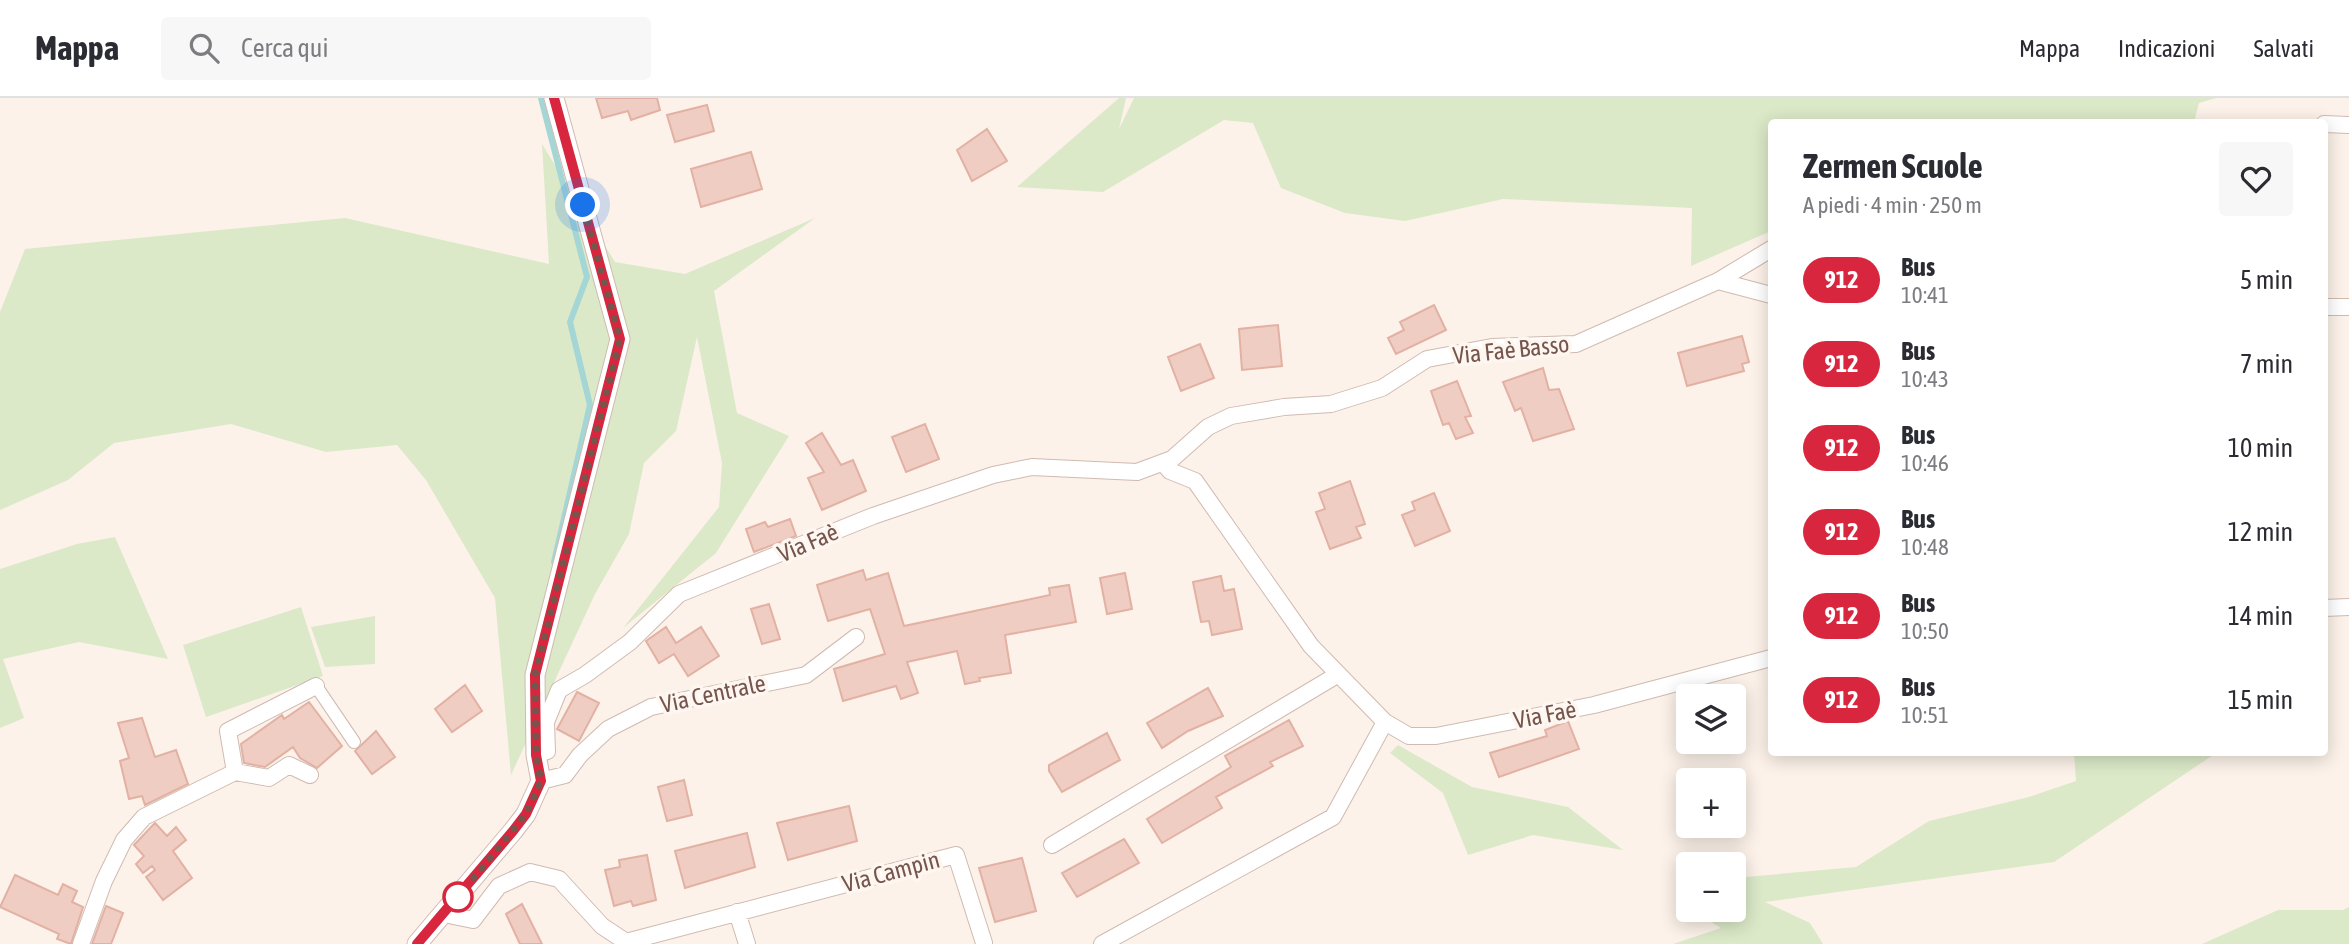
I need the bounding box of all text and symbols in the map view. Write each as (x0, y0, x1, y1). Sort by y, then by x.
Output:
search box (161, 17, 651, 80)
text: Mappa (35, 29, 119, 67)
icon: search (185, 29, 223, 67)
text: Cerca qui (241, 33, 328, 63)
text: Mappa (2019, 35, 2080, 62)
text: Indicazioni (2118, 35, 2215, 62)
text: Salvati (2253, 35, 2314, 62)
button: heart (2219, 142, 2293, 216)
text: Zermen Scuole (1803, 147, 1983, 185)
your location (565, 187, 600, 222)
text: A piedi · 4 min · 250 m (1803, 192, 1982, 218)
text: Bus (1901, 252, 1935, 282)
text: 5 min (2240, 265, 2293, 295)
text: 912 (1825, 266, 1858, 293)
text: 10:41 (1901, 282, 1949, 308)
street label: Via Faè Basso (1451, 330, 1571, 369)
text: Bus (1901, 336, 1935, 366)
text: 7 min (2240, 349, 2293, 379)
text: 912 (1825, 350, 1858, 377)
text: 10:43 (1901, 366, 1949, 392)
text: Bus (1901, 420, 1935, 450)
text: 10 min (2228, 433, 2293, 463)
text: 912 (1825, 434, 1858, 461)
text: 10:46 (1901, 450, 1949, 476)
text: Bus (1901, 504, 1935, 534)
text: 12 min (2228, 517, 2293, 547)
street label: Via Faè (774, 518, 842, 567)
text: 912 (1825, 518, 1858, 545)
text: 10:48 (1901, 534, 1949, 560)
text: Bus (1901, 588, 1935, 618)
text: 14 min (2228, 601, 2293, 631)
text: 912 (1825, 602, 1858, 629)
text: 10:50 (1901, 618, 1949, 644)
street label: Via Centrale (658, 669, 768, 718)
text: Bus (1901, 672, 1935, 702)
map controls (1676, 684, 1746, 922)
button: layers (1676, 684, 1746, 754)
text: 15 min (2228, 685, 2293, 715)
text: 912 (1825, 686, 1858, 713)
street label: Via Faè (1511, 695, 1578, 734)
text: 10:51 (1901, 702, 1949, 728)
button: + (1676, 768, 1746, 838)
street label: Via Campin (839, 846, 942, 897)
button: − (1676, 852, 1746, 922)
unlabelled marker (443, 882, 473, 912)

